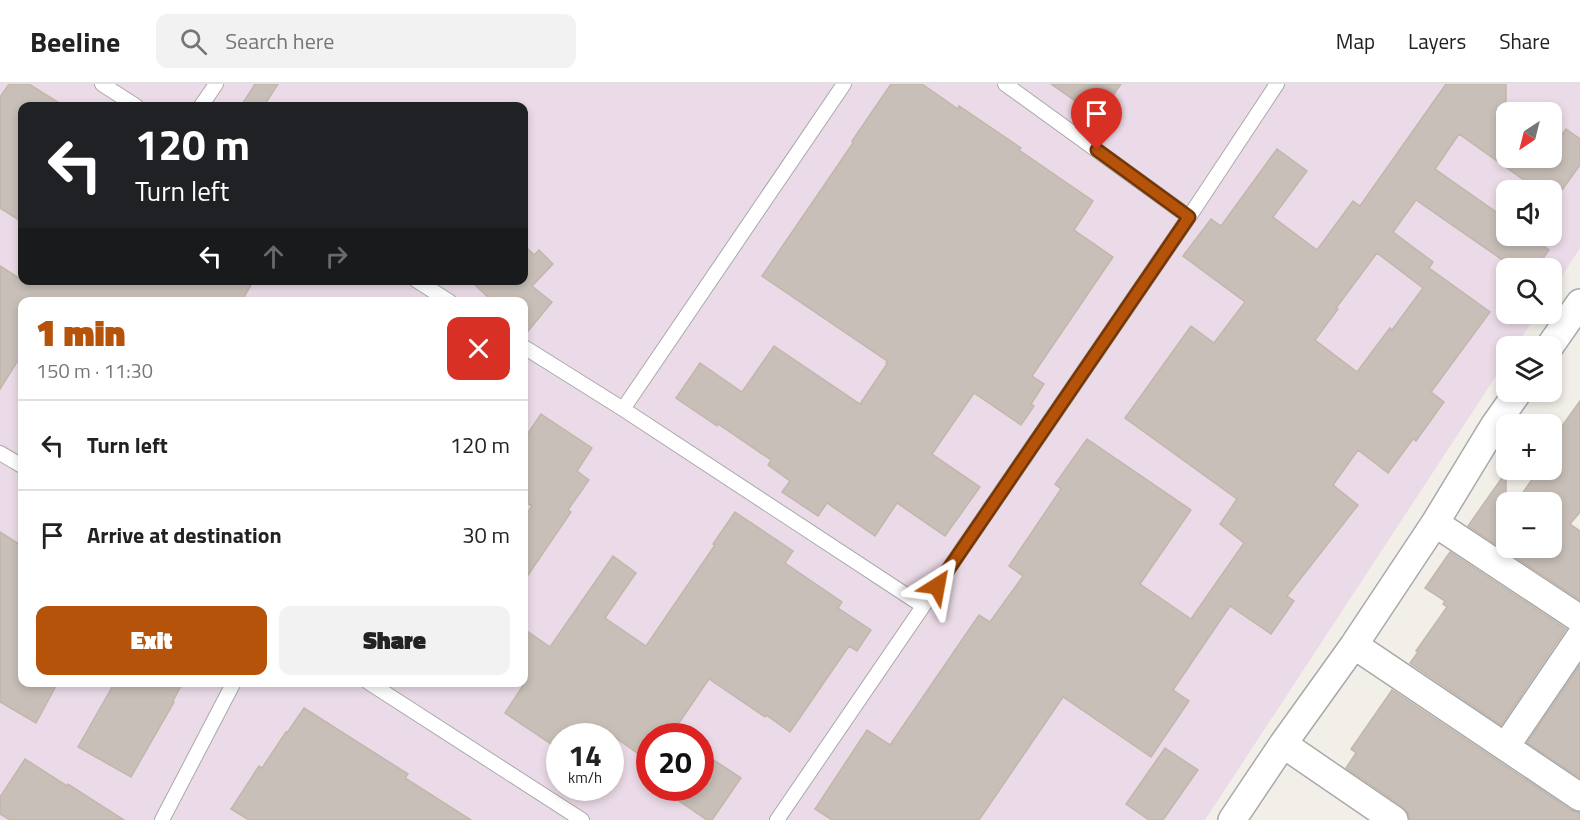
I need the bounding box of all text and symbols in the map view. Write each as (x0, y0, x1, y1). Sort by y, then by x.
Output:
search box (156, 14, 576, 68)
text: Beeline (30, 20, 120, 63)
text: Search here (225, 24, 334, 58)
icon: search (177, 25, 210, 58)
text: Map (1336, 25, 1375, 57)
text: Layers (1408, 25, 1466, 57)
text: Share (1499, 25, 1550, 57)
pin (1071, 88, 1122, 150)
icon: arrive (1080, 97, 1113, 130)
north arrow (1496, 102, 1562, 168)
map controls (1496, 102, 1562, 558)
text: 120 m (135, 112, 250, 176)
icon: left (36, 126, 114, 204)
text: Turn left (135, 170, 229, 211)
button: sound (1496, 180, 1562, 246)
icon: left (194, 240, 227, 273)
icon: ahead (257, 240, 290, 273)
icon: right (320, 240, 353, 273)
button: search (1496, 258, 1562, 324)
text: 1 min (36, 305, 125, 360)
button: close (447, 317, 510, 380)
button: layers (1496, 336, 1562, 402)
text: 150 m · 11:30 (36, 355, 153, 386)
button: + (1496, 414, 1562, 480)
text: Turn left (87, 428, 168, 462)
text: 120 m (450, 428, 510, 462)
icon: left (36, 429, 69, 462)
button: − (1496, 492, 1562, 558)
text: Arrive at destination (87, 518, 282, 552)
text: 30 m (462, 518, 510, 552)
icon: arrive (36, 519, 69, 552)
position arrow (905, 554, 969, 618)
button: Exit (36, 606, 267, 675)
button: Share (279, 606, 510, 675)
speed limit sign: 20 (636, 723, 714, 801)
text: 14 (568, 732, 602, 778)
text: km/h (568, 766, 602, 789)

